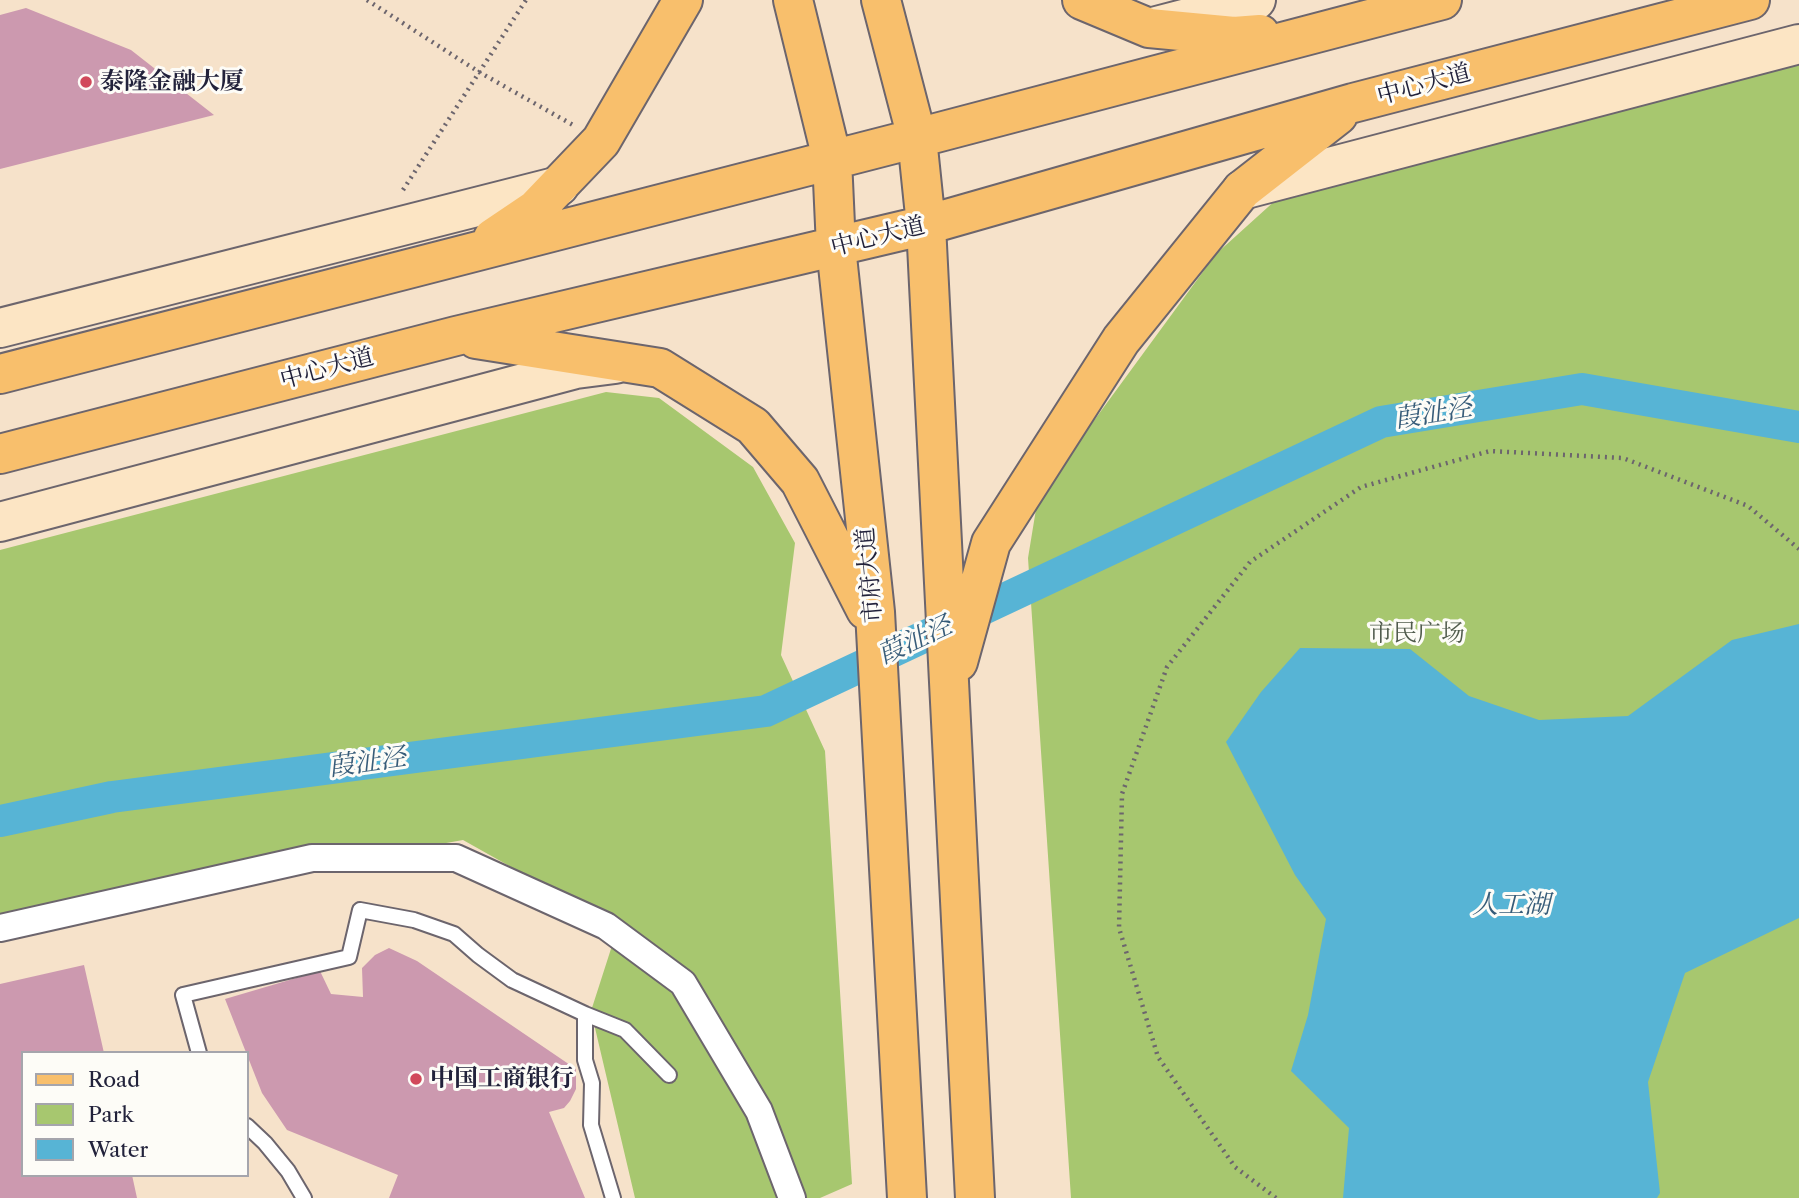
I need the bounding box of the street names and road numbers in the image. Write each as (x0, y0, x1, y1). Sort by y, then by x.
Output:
street label: 中心大道 (1374, 59, 1474, 111)
street label: 中心大道 (828, 211, 928, 263)
street label: 中心大道 (277, 343, 377, 395)
street label: 市府大道 (851, 526, 889, 624)

